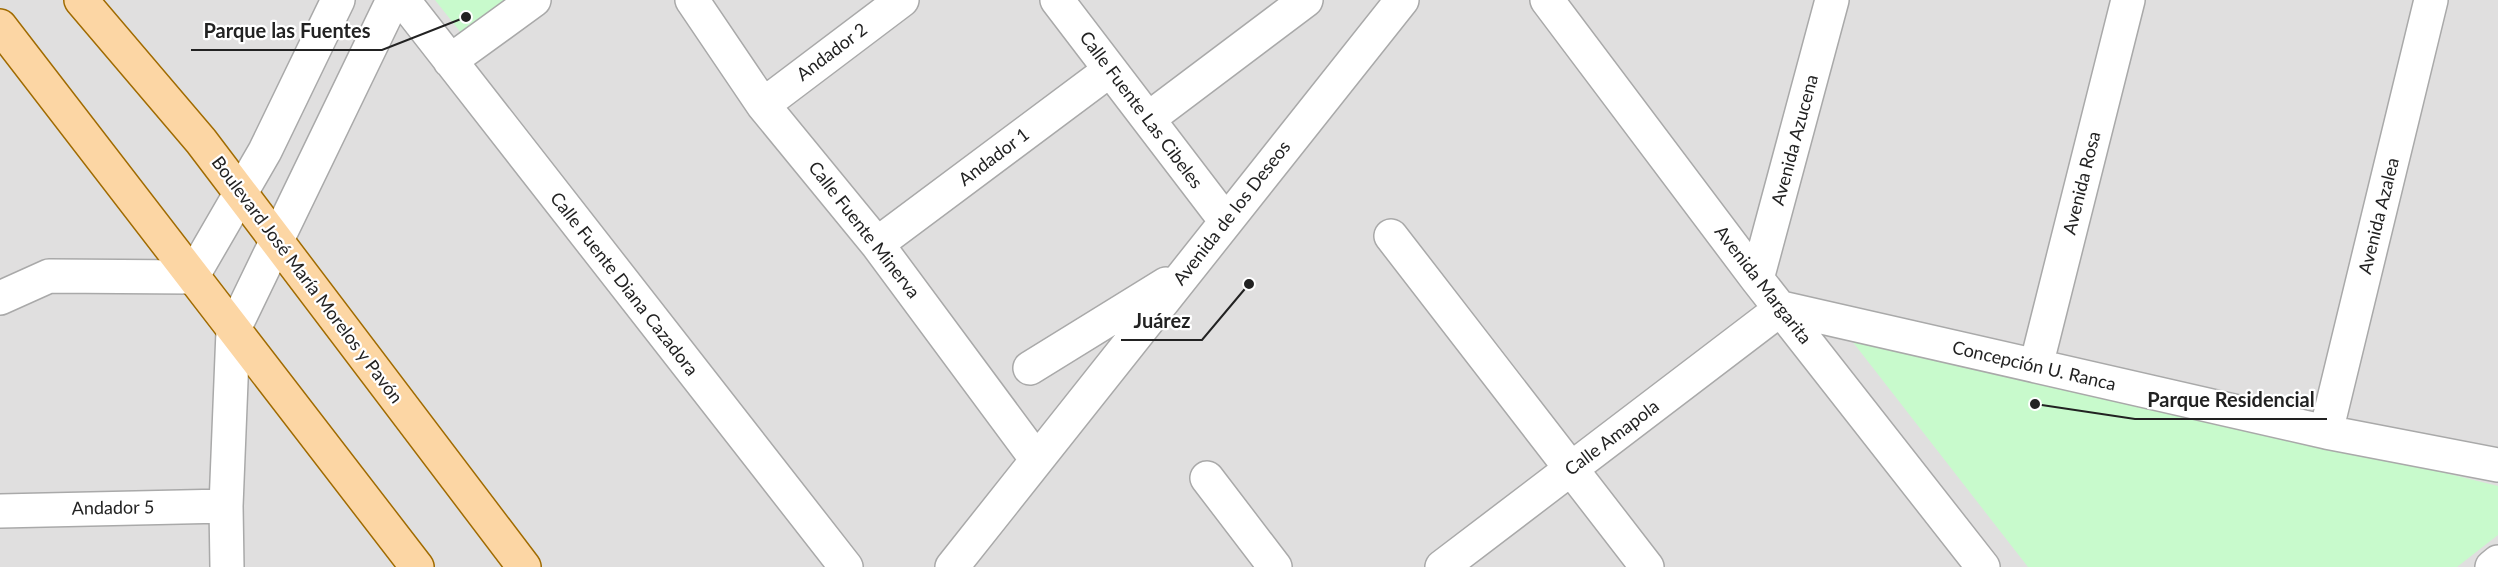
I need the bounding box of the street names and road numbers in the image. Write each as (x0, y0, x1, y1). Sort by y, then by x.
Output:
street label: Andador 2 (792, 18, 871, 85)
street label: Calle Fuente Las Cibeles (1075, 26, 1208, 192)
street label: Avenida Azucena (1766, 72, 1822, 208)
street label: Andador 1 (954, 123, 1033, 190)
street label: Avenida Rosa (2058, 129, 2104, 237)
street label: Avenida de los Deseos (1168, 136, 1295, 289)
street label: Boulevard José María Morelos y Pavón (208, 152, 408, 407)
street label: Avenida Azalea (2353, 155, 2403, 276)
street label: Calle Fuente Minerva (804, 156, 925, 302)
street label: Calle Fuente Diana Cazadora (546, 187, 703, 380)
street label: Avenida Margarita (1711, 221, 1817, 348)
street label: Concepción U. Ranca (1950, 335, 2118, 395)
street label: Calle Amapola (1560, 395, 1663, 480)
street label: Andador 5 (71, 495, 155, 519)

